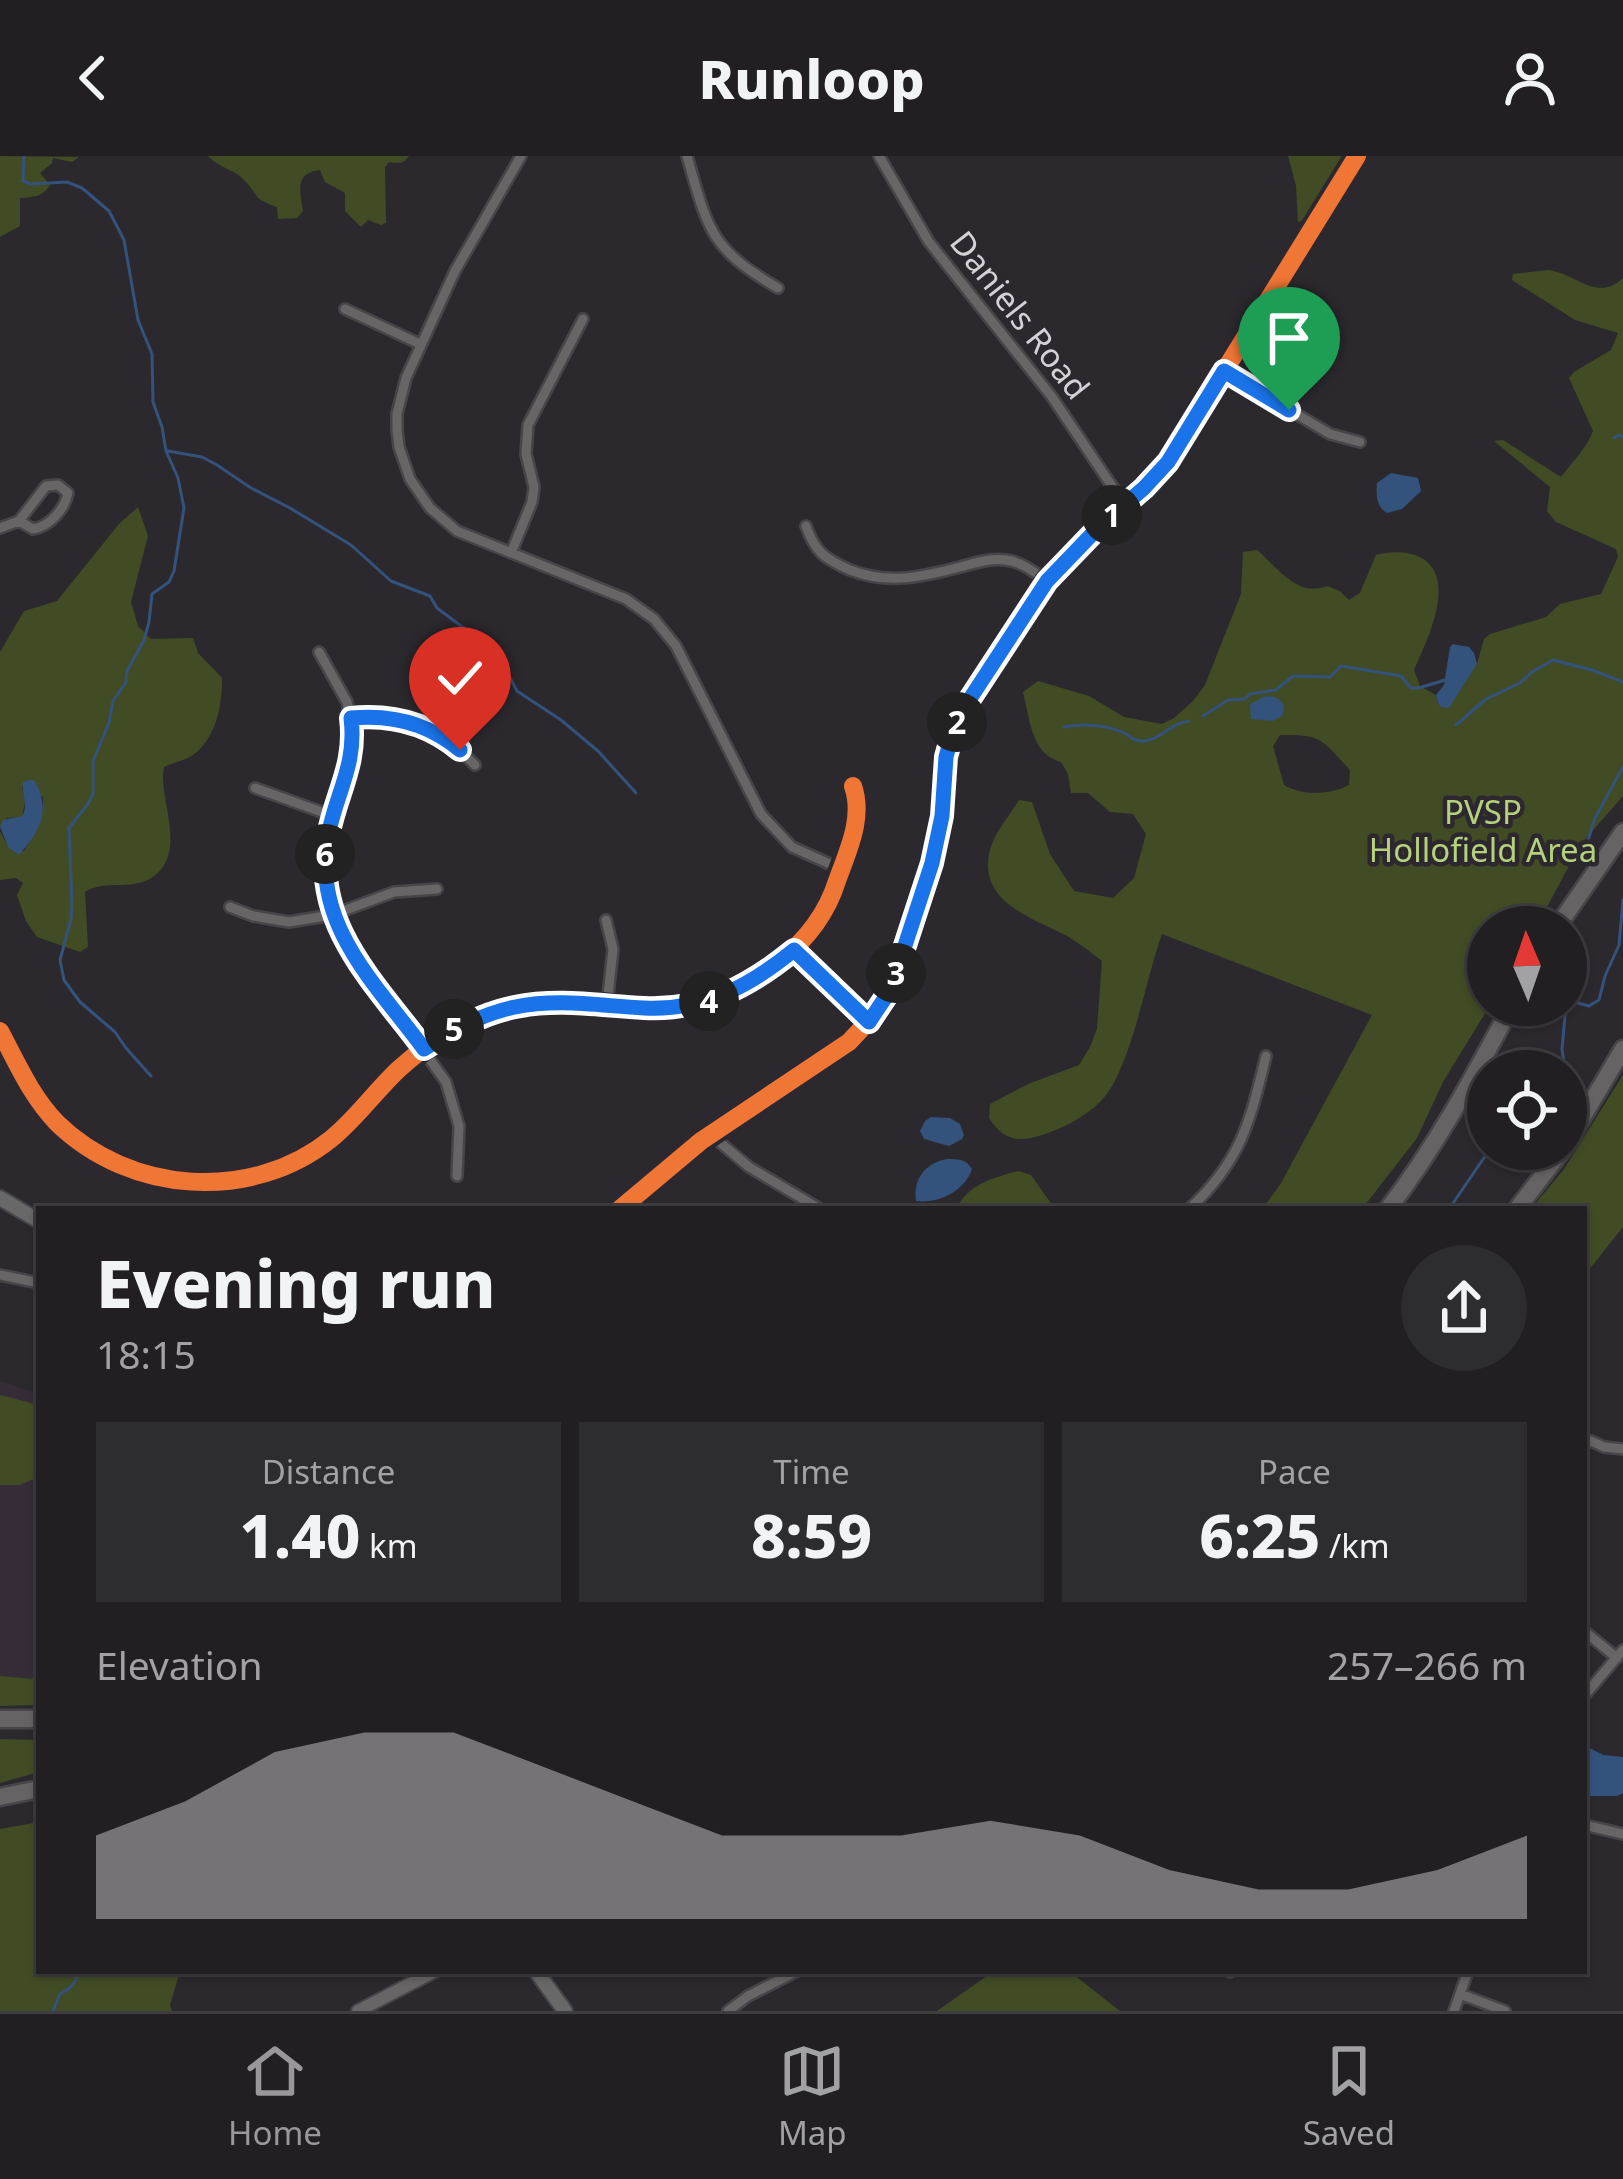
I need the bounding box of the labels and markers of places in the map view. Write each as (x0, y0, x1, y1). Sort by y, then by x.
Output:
pin (1238, 287, 1340, 410)
pin: 1 (1082, 485, 1142, 545)
pin (409, 627, 511, 750)
pin: 2 (927, 692, 987, 752)
pin: 6 (295, 824, 355, 884)
pin: 3 (866, 943, 926, 1003)
pin: 4 (679, 971, 739, 1031)
pin: 5 (424, 999, 484, 1059)

